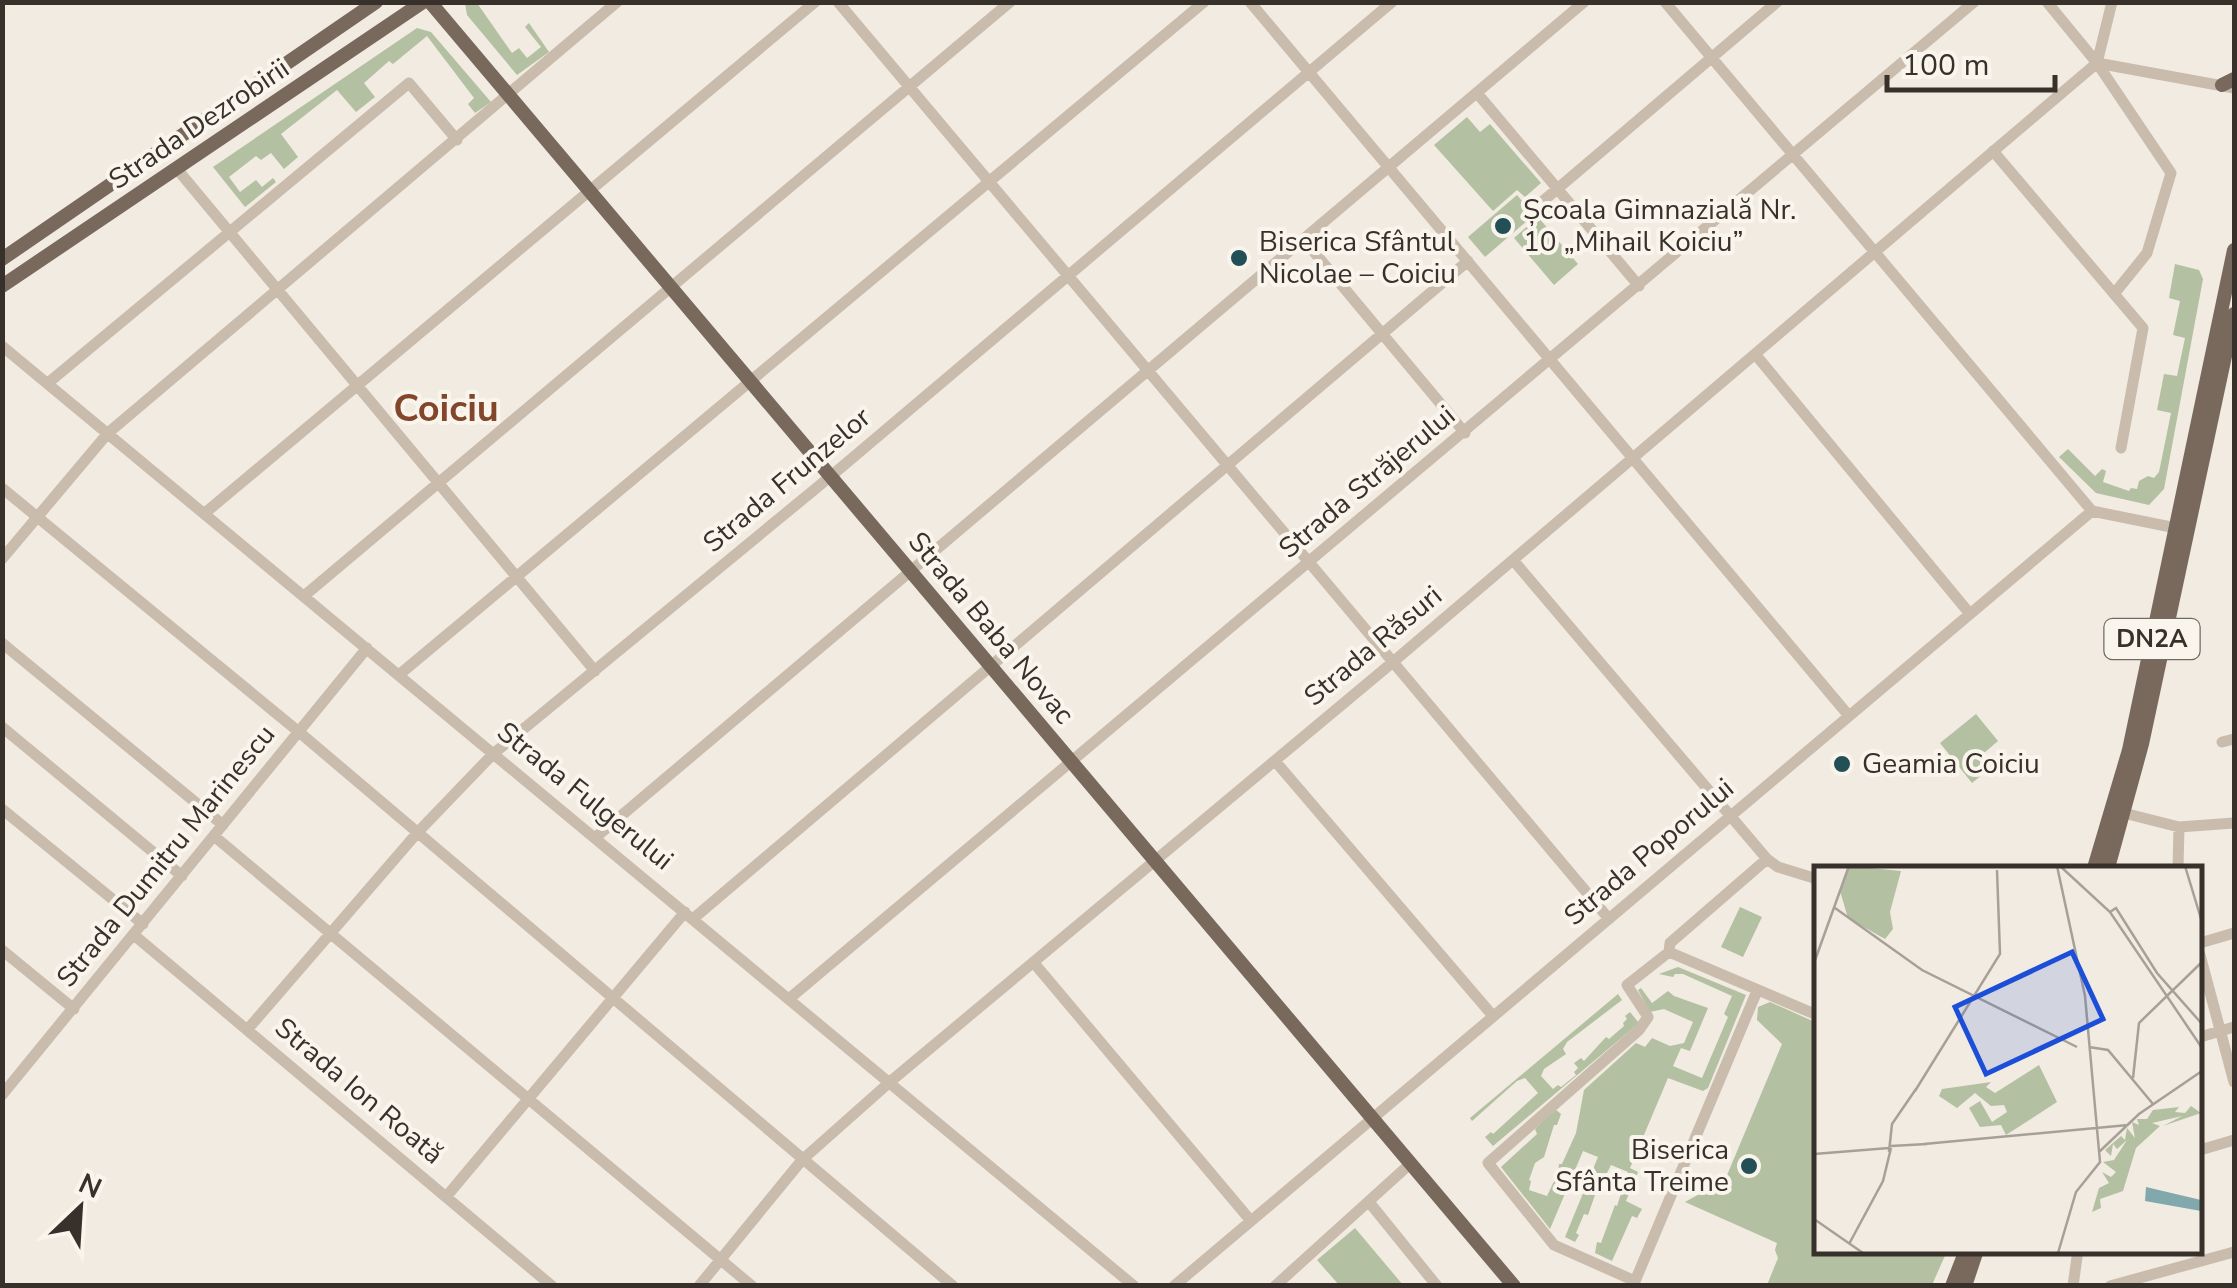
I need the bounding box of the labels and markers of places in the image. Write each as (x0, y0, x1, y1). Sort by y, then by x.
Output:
place label: Școala Gimnazială Nr. 10 „Mihail Koiciu” (1523, 191, 1796, 261)
marker: Școala Gimnazială Nr. 10 „Mihail Koiciu” (1492, 215, 1514, 237)
place label: Biserica Sfântul Nicolae – Coiciu (1259, 223, 1456, 293)
marker: Biserica Sfântul Nicolae – Coiciu (1228, 247, 1250, 269)
place label: Geamia Coiciu (1862, 745, 2040, 783)
marker: Geamia Coiciu (1831, 753, 1853, 775)
place label: Biserica Sfânta Treime (1555, 1131, 1729, 1201)
marker: Biserica Sfânta Treime (1738, 1155, 1760, 1177)

